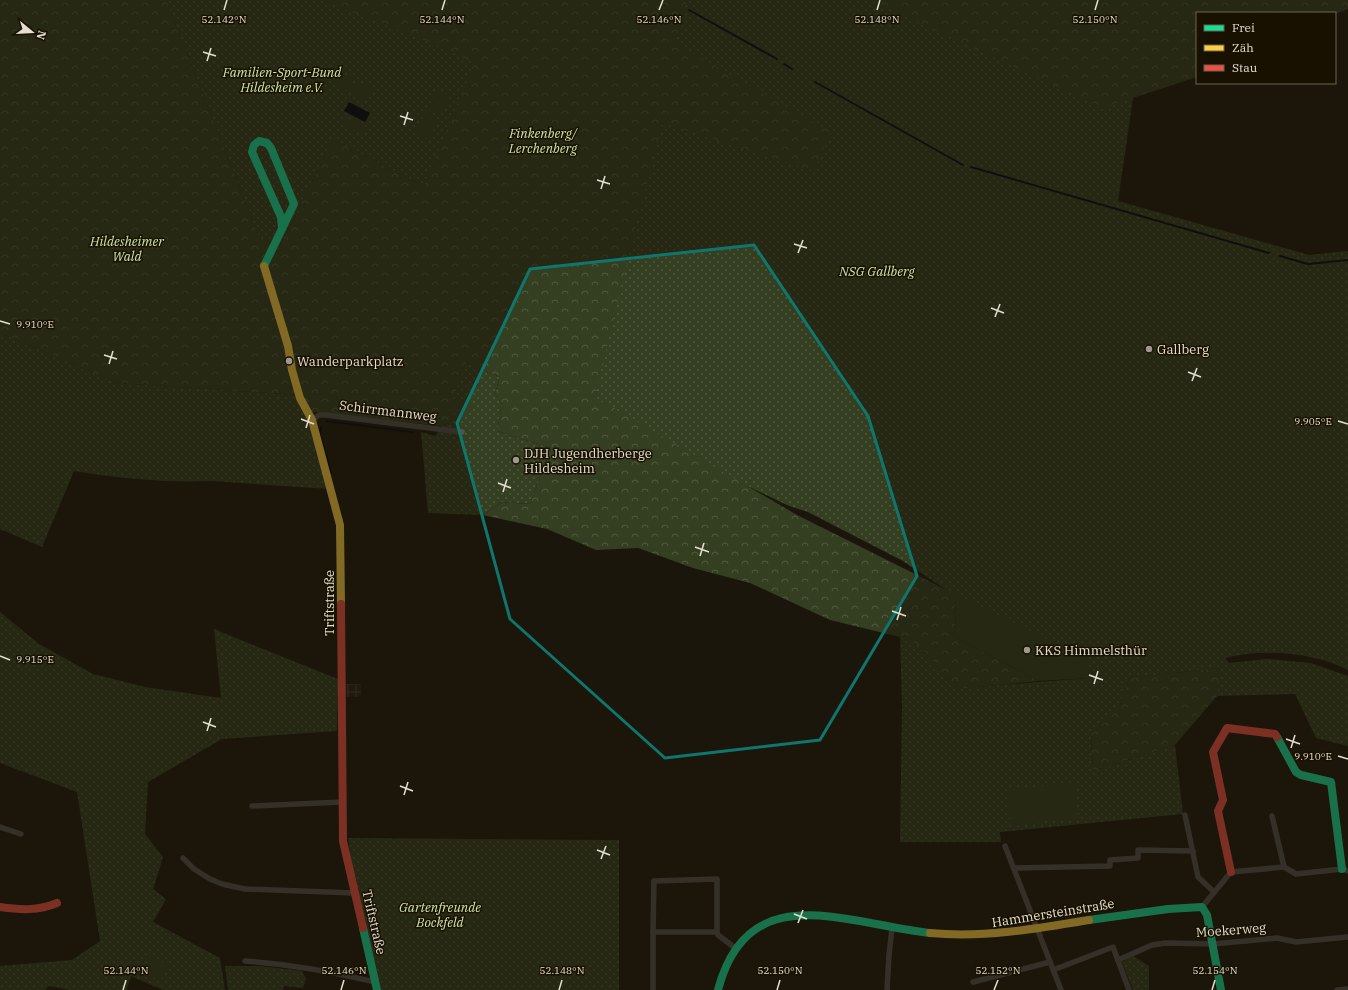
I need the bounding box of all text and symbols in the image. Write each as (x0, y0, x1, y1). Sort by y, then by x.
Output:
north arrow (12, 12, 52, 52)
legend (1196, 12, 1336, 84)
text: 52.142°N (201, 13, 247, 26)
text: 52.144°N (419, 13, 465, 26)
text: 52.146°N (636, 13, 682, 26)
text: 52.148°N (854, 13, 900, 26)
text: 52.150°N (1072, 13, 1118, 26)
text: Frei (1232, 20, 1255, 35)
text: N (33, 29, 50, 42)
text: Zäh (1232, 40, 1254, 55)
text: Stau (1232, 60, 1258, 75)
park label: Familien-Sport-Bund Hildesheim e.V. (222, 64, 342, 96)
park label: Finkenberg/ Lerchenberg (508, 125, 578, 157)
park label: Hildesheimer Wald (89, 233, 164, 265)
park label: NSG Gallberg (838, 263, 916, 280)
text: 9.910°E (16, 318, 54, 331)
place label: Gallberg (1157, 341, 1209, 358)
marker: Gallberg (1144, 344, 1154, 354)
place label: Wanderparkplatz (297, 353, 403, 370)
marker: Wanderparkplatz (284, 356, 294, 366)
street label: Schirrmannweg (338, 397, 438, 425)
text: 9.905°E (1294, 415, 1332, 428)
place label: DJH Jugendherberge Hildesheim (524, 445, 652, 477)
marker: DJH Jugendherberge Hildesheim (511, 455, 521, 465)
street label: Triftstraße (321, 570, 338, 636)
place label: KKS Himmelsthür (1035, 642, 1147, 659)
marker: KKS Himmelsthür (1022, 645, 1032, 655)
text: 9.915°E (16, 653, 54, 666)
text: 9.910°E (1294, 750, 1332, 763)
street label: Triftstraße (358, 888, 390, 956)
street label: Hammersteinstraße (990, 895, 1116, 931)
park label: Gartenfreunde Bockfeld (399, 899, 481, 931)
street label: Moekerweg (1195, 919, 1267, 941)
text: 52.144°N (103, 964, 149, 977)
text: 52.146°N (321, 964, 367, 977)
text: 52.148°N (539, 964, 585, 977)
text: 52.150°N (757, 964, 803, 977)
text: 52.152°N (975, 964, 1021, 977)
text: 52.154°N (1192, 964, 1238, 977)

